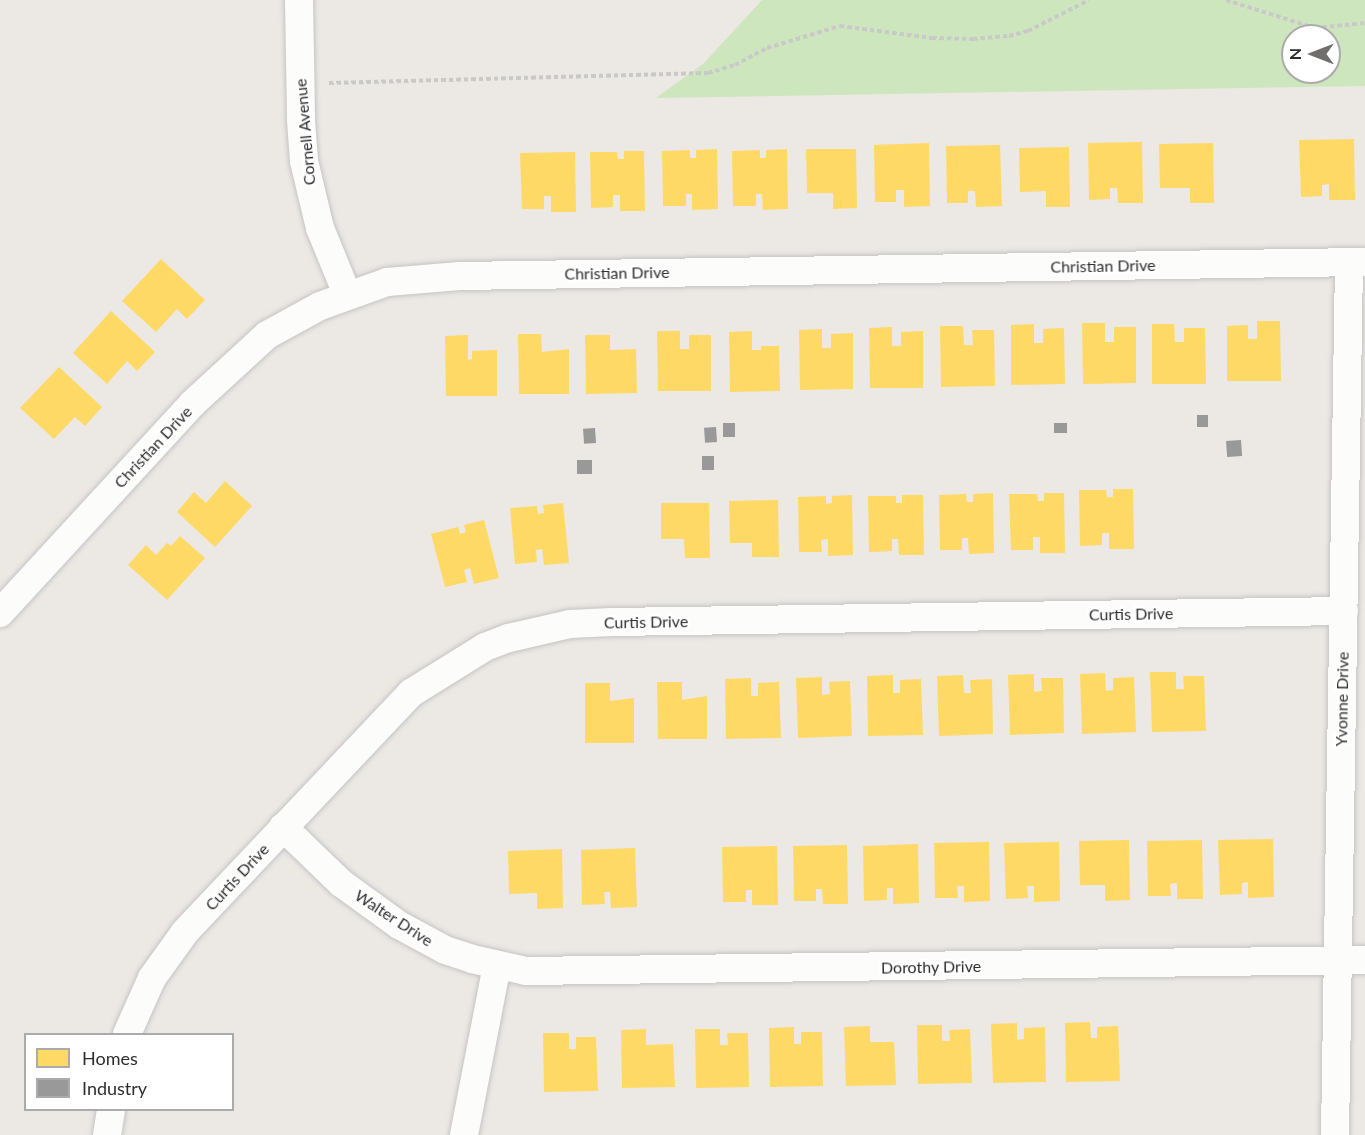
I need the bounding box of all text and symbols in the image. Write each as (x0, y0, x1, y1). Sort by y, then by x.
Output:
north arrow (1281, 24, 1341, 84)
text: N (1285, 48, 1304, 60)
street label: Cornell Avenue (291, 78, 319, 186)
street label: Christian Drive (1050, 255, 1156, 277)
street label: Christian Drive (564, 262, 670, 284)
street label: Christian Drive (110, 402, 196, 492)
street label: Curtis Drive (1089, 604, 1173, 624)
street label: Curtis Drive (604, 612, 688, 632)
street label: Yvonne Drive (1332, 651, 1352, 747)
street label: Curtis Drive (201, 840, 273, 914)
street label: Walter Drive (351, 886, 437, 950)
street label: Dorothy Drive (881, 957, 981, 977)
legend (24, 1033, 234, 1111)
text: Homes (82, 1047, 138, 1069)
text: Industry (82, 1077, 147, 1099)

